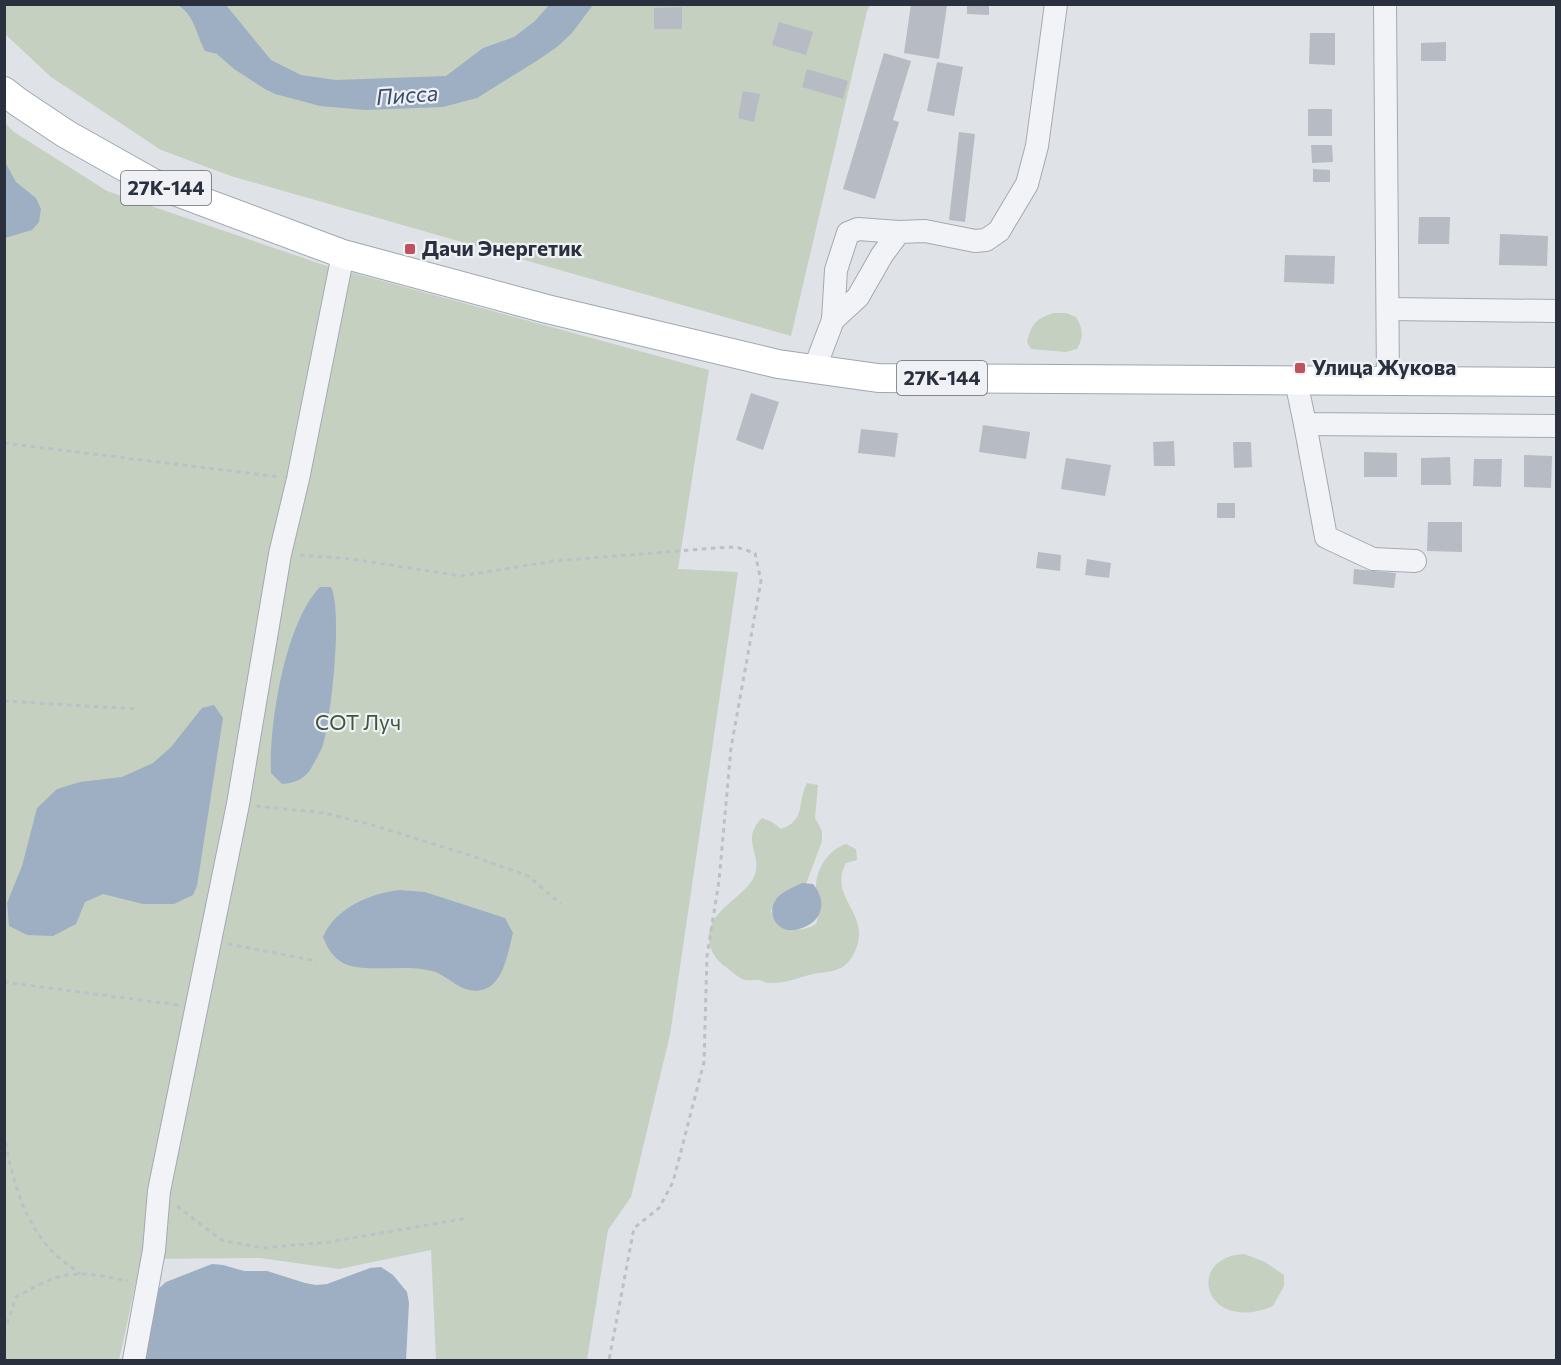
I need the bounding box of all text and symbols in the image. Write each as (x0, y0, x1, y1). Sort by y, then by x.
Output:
water label: Писса (375, 79, 439, 110)
road number: 27К-144 (121, 171, 211, 205)
place label: Дачи Энергетик (422, 235, 582, 260)
marker: Дачи Энергетик (403, 242, 417, 256)
place label: Улица Жукова (1312, 354, 1456, 379)
road number: 27К-144 (897, 361, 987, 395)
marker: Улица Жукова (1293, 361, 1307, 375)
park label: СОТ Луч (315, 709, 401, 734)

